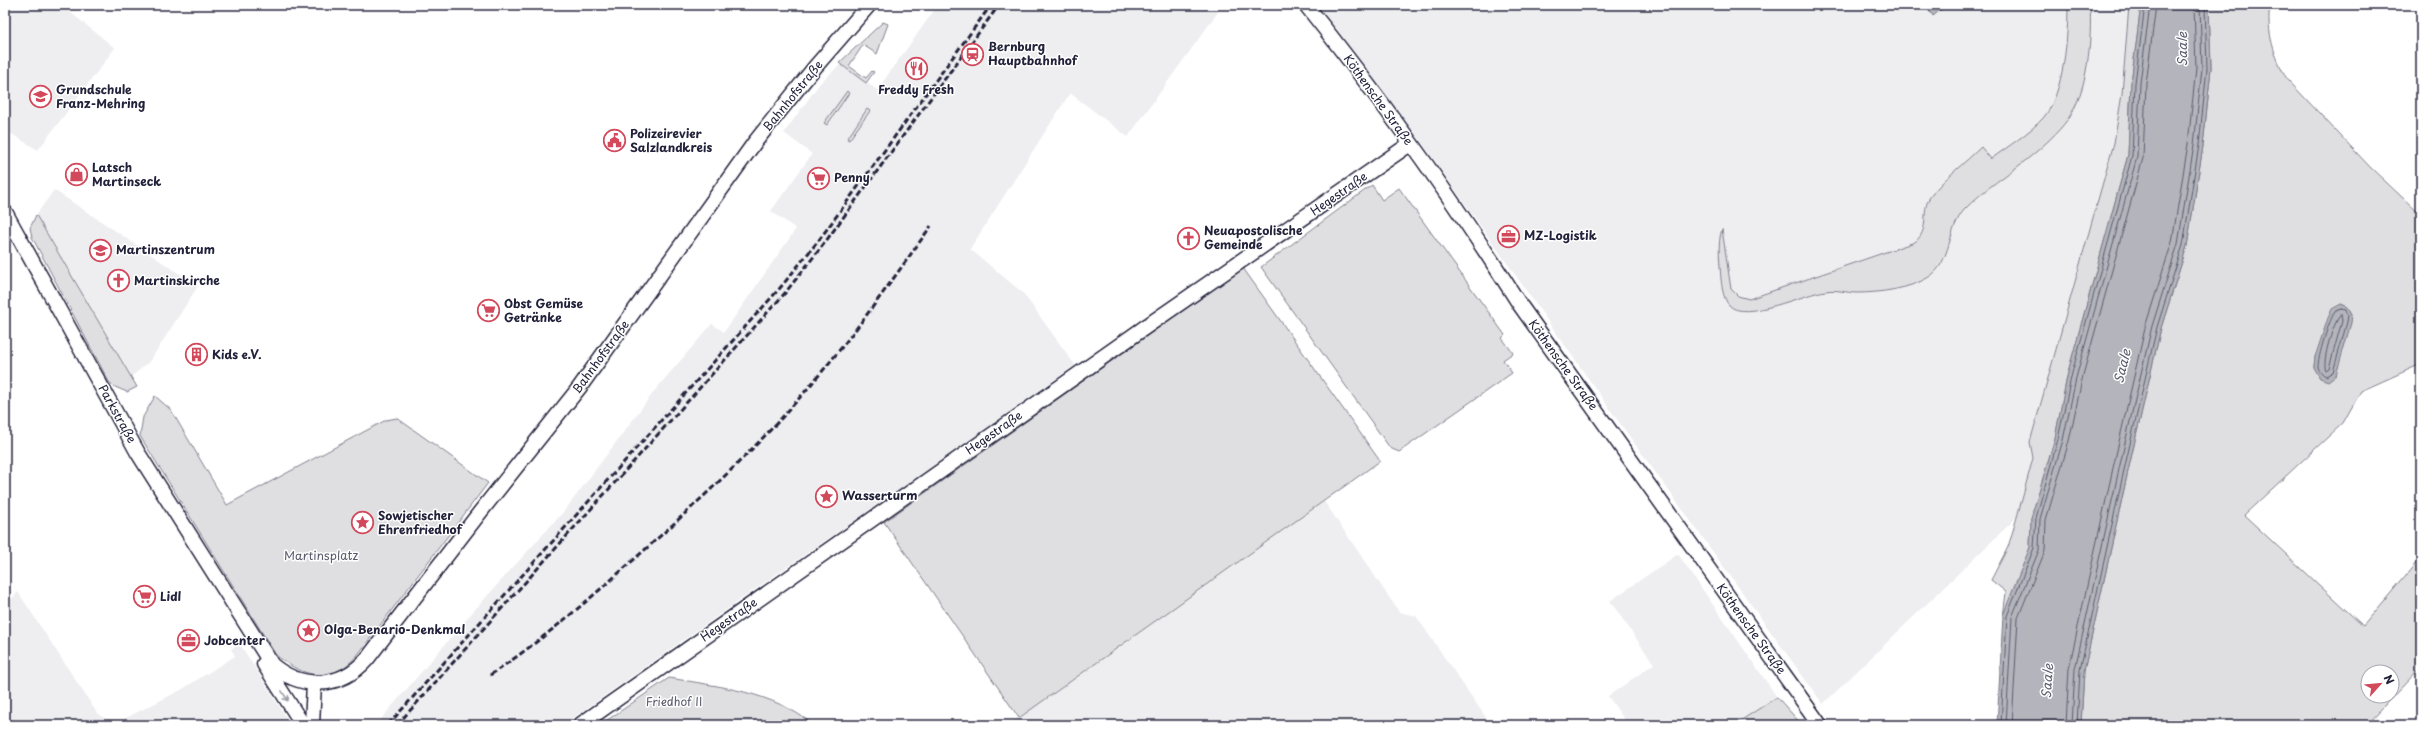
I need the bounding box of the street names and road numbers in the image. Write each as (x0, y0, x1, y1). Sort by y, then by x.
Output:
street label: Köthensche Straße (1340, 50, 1418, 148)
street label: Bahnhofstraße (758, 56, 827, 135)
street label: Hegestraße (1306, 167, 1371, 219)
street label: Köthensche Straße (1525, 315, 1603, 413)
street label: Bahnhofstraße (567, 316, 633, 397)
street label: Parkstraße (94, 381, 141, 446)
street label: Hegestraße (961, 406, 1026, 458)
street label: Köthensche Straße (1713, 579, 1791, 677)
street label: Hegestraße (696, 593, 761, 645)

